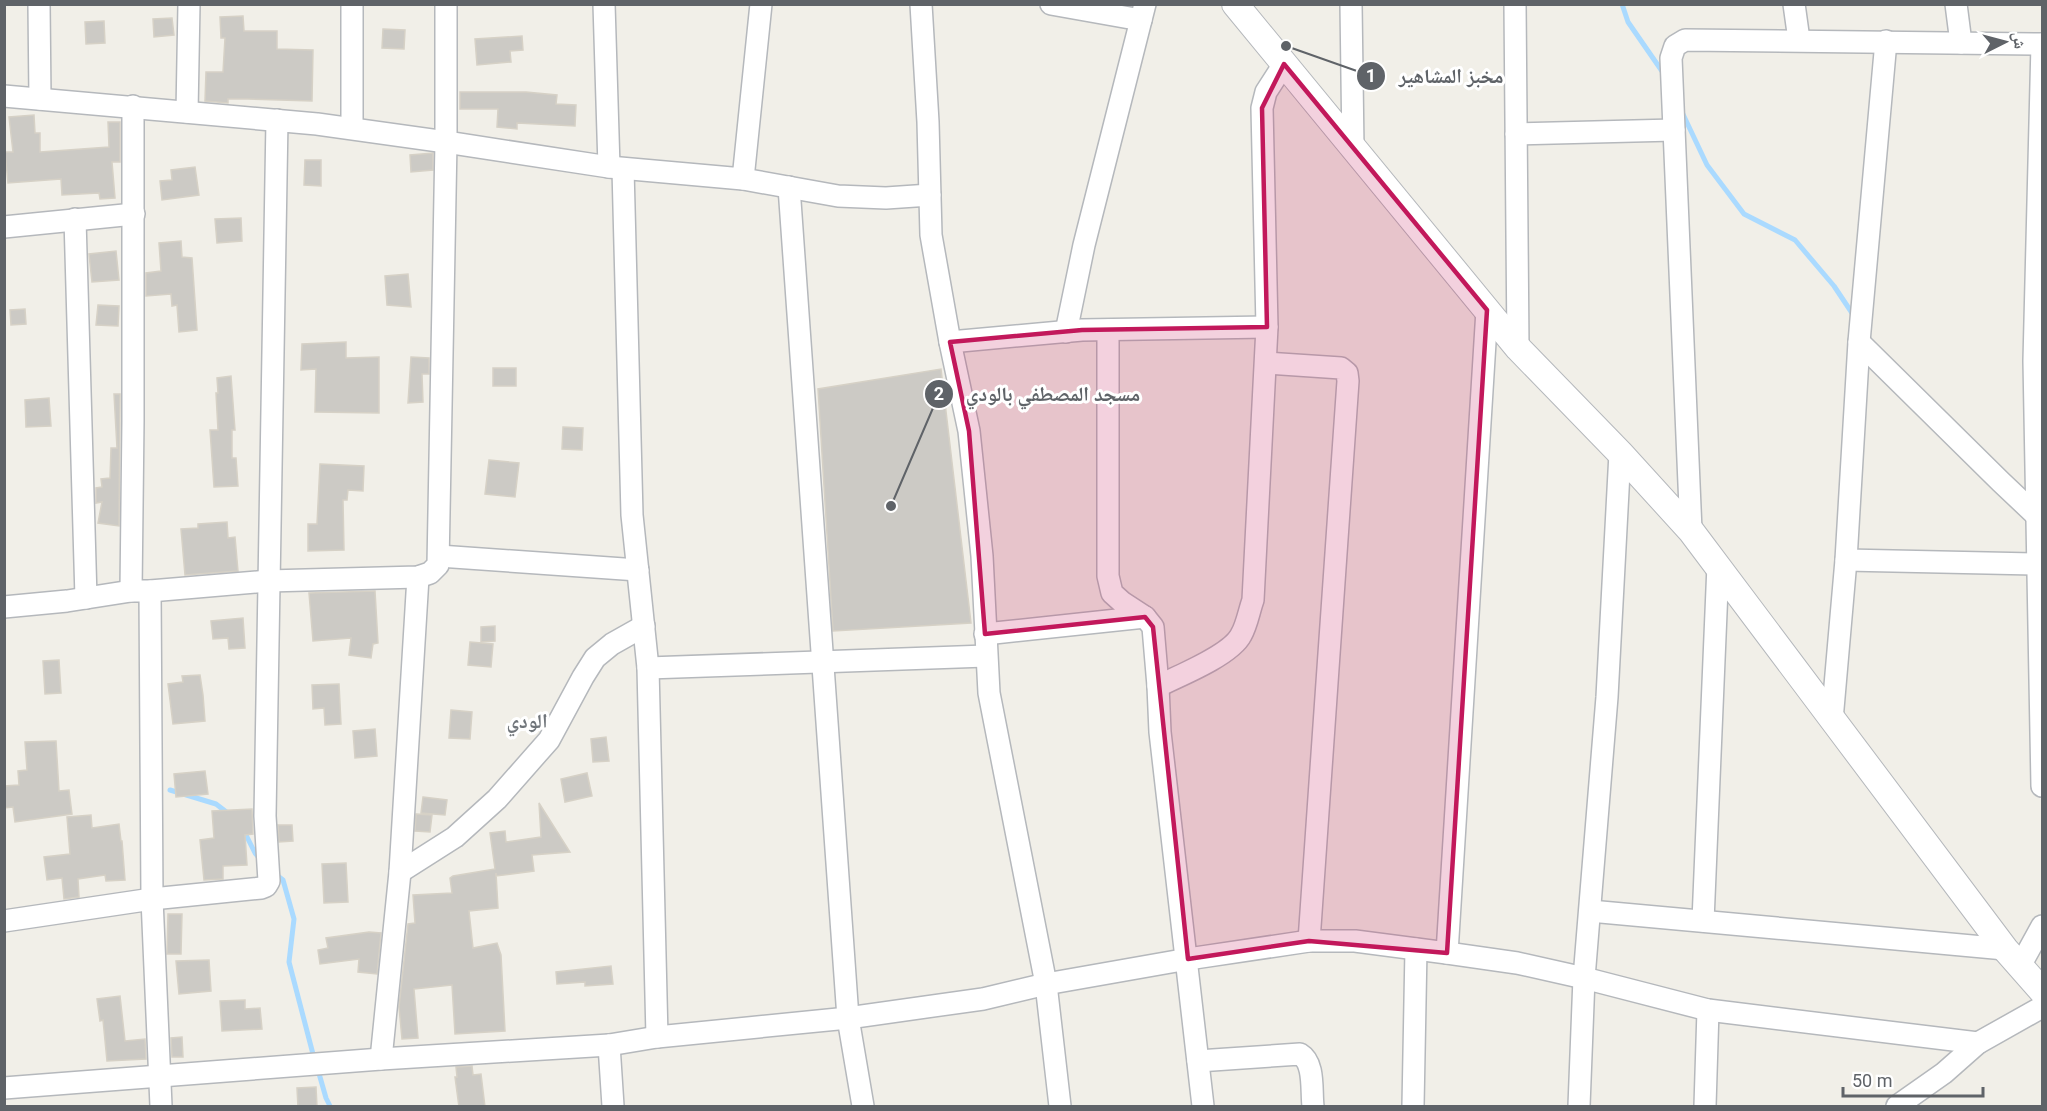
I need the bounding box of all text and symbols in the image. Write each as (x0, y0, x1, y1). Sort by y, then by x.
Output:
north arrow (1975, 12, 2035, 72)
text: ش (2009, 31, 2030, 50)
callout: مخبز المشاهير (1356, 57, 1515, 95)
text: مخبز المشاهير (1398, 64, 1503, 88)
text: 1 (1366, 65, 1376, 86)
callout: مسجد المصطفي بالودي (924, 375, 1152, 413)
text: مسجد المصطفي بالودي (966, 382, 1140, 410)
text: 2 (934, 383, 944, 404)
district label: الودي (506, 709, 548, 737)
scale bar (1843, 1060, 1982, 1098)
text: 50 m (1852, 1070, 1892, 1091)

